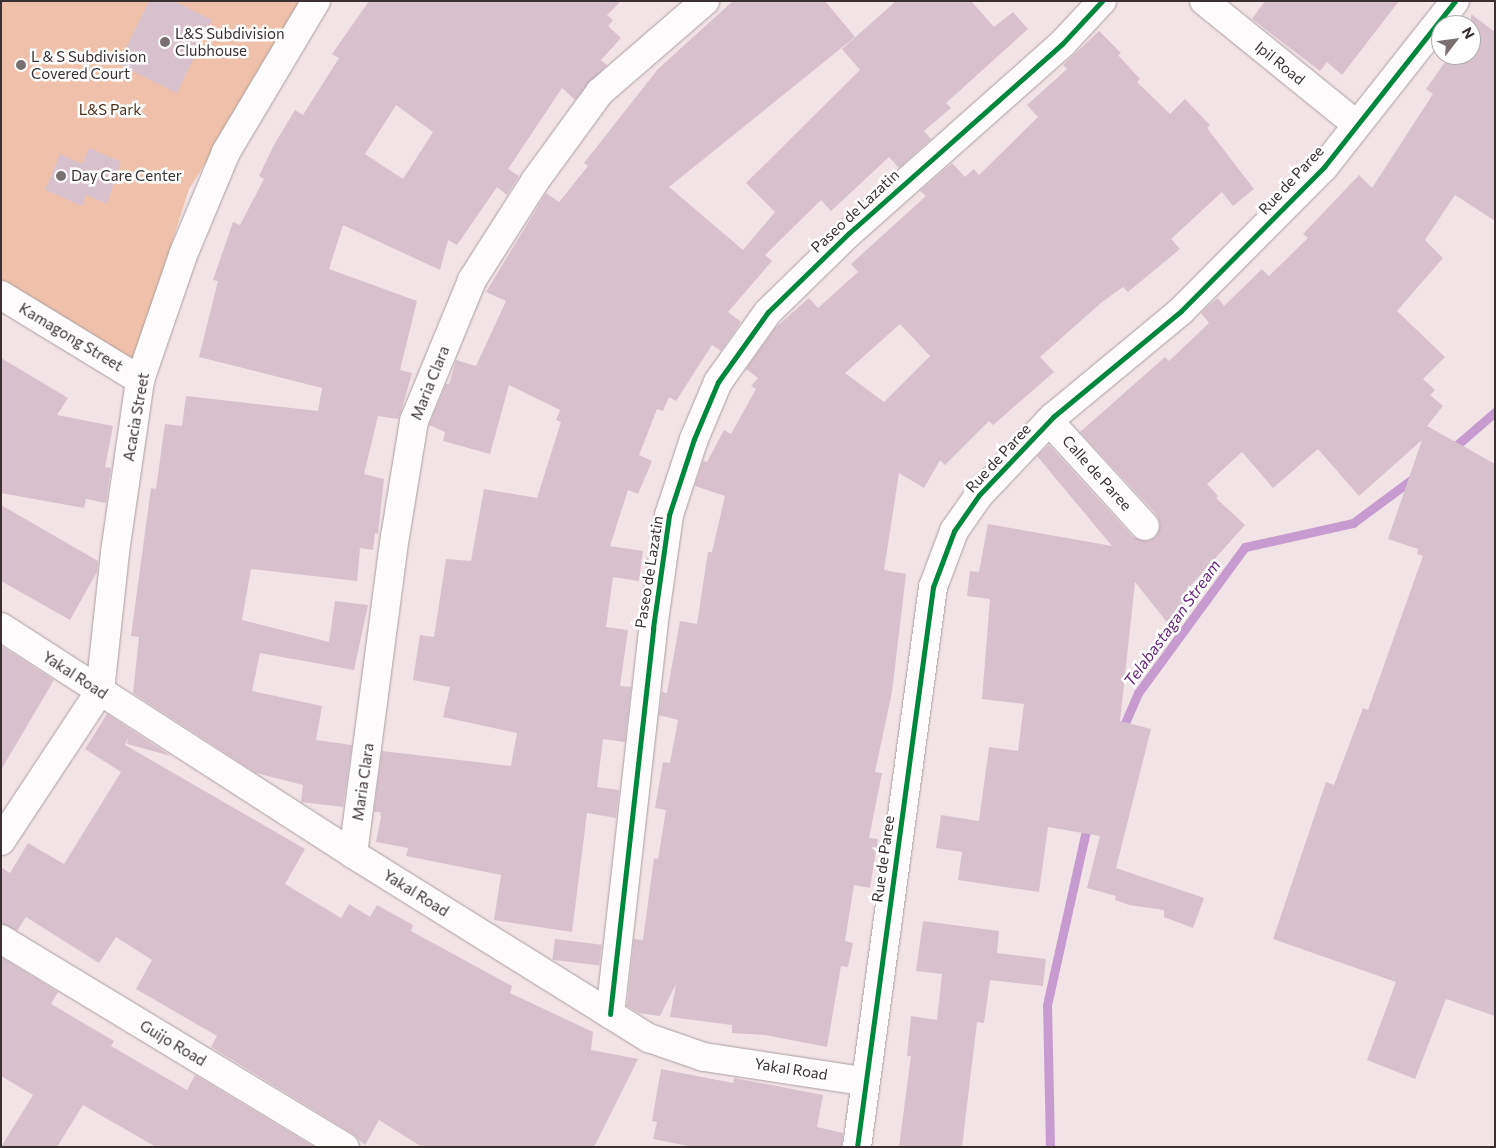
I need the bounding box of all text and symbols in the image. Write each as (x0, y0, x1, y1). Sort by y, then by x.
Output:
north arrow (1431, 15, 1481, 65)
place label: L&S Subdivision Clubhouse (175, 24, 285, 59)
text: N (1459, 24, 1479, 42)
marker: L&S Subdivision Clubhouse (159, 36, 171, 48)
street label: Ipil Road (1252, 38, 1308, 88)
place label: L & S Subdivision Covered Court (31, 47, 146, 82)
marker: L & S Subdivision Covered Court (15, 59, 27, 71)
park label: L&S Park (79, 101, 141, 119)
street label: Rue de Paree (1255, 142, 1327, 218)
street label: Paseo de Lazatin (807, 166, 903, 256)
place label: Day Care Center (71, 167, 182, 185)
marker: Day Care Center (55, 170, 67, 182)
street label: Kamagong Street (16, 299, 126, 375)
street label: Maria Clara (407, 343, 453, 423)
street label: Acacia Street (119, 371, 153, 463)
street label: Rue de Paree (962, 420, 1034, 496)
street label: Calle de Paree (1059, 432, 1135, 514)
street label: Paseo de Lazatin (631, 514, 667, 630)
water label: Telabastagan Stream (1120, 556, 1224, 690)
street label: Yakal Road (39, 647, 111, 703)
street label: Maria Clara (349, 742, 377, 822)
street label: Rue de Paree (868, 814, 898, 904)
street label: Yakal Road (380, 866, 452, 920)
street label: Guijo Road (137, 1016, 209, 1070)
street label: Yakal Road (753, 1054, 829, 1084)

